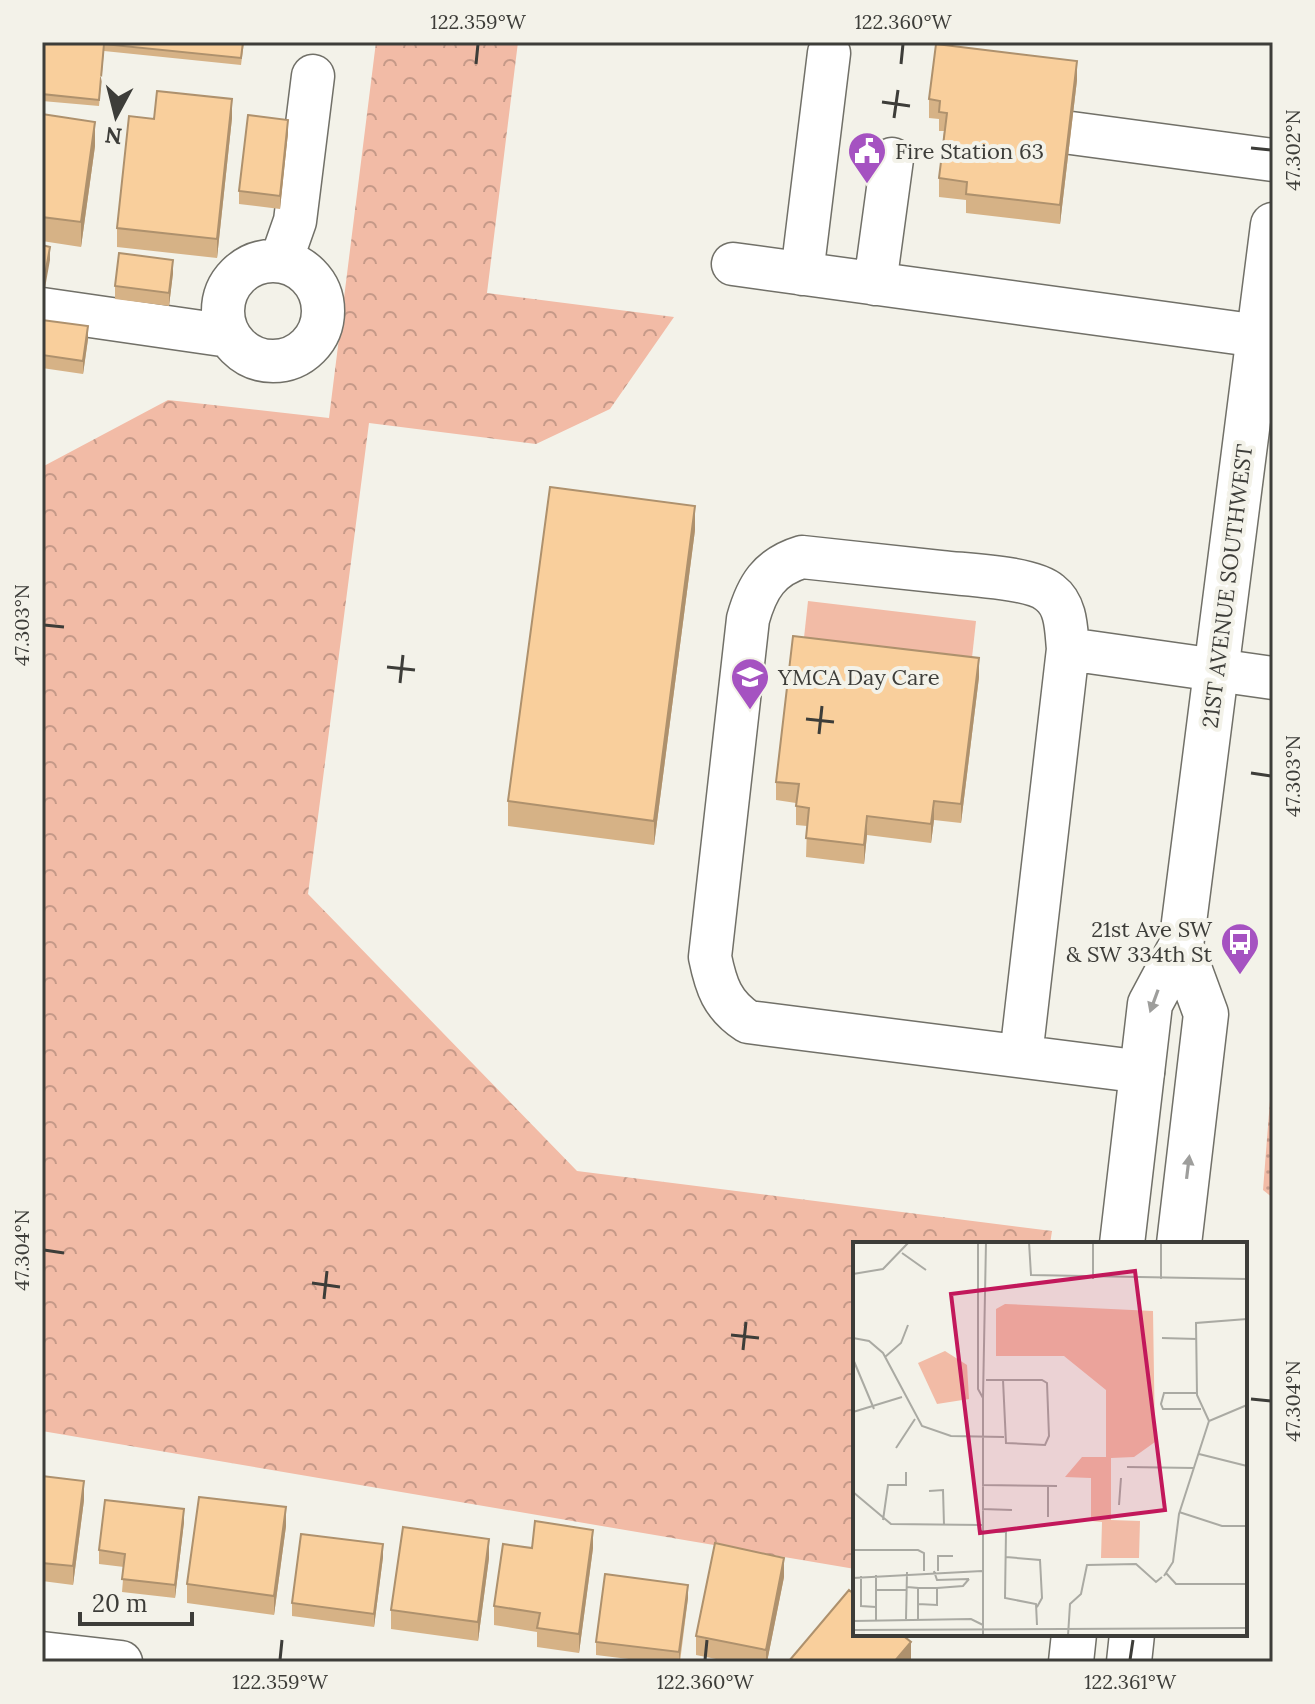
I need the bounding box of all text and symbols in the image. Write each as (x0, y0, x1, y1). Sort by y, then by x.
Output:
text: 122.359°W (430, 9, 527, 34)
text: 122.360°W (855, 9, 952, 34)
north arrow (76, 76, 156, 156)
text: 47.302°N (1280, 109, 1305, 191)
text: N (103, 121, 124, 151)
public building icon: Fire Station 63 (846, 130, 888, 185)
place label: Fire Station 63 (895, 137, 1044, 165)
street label: 21ST AVENUE SOUTHWEST (1196, 443, 1258, 729)
text: 47.303°N (9, 584, 34, 666)
school or university icon: YMCA Day Care (729, 656, 771, 711)
place label: YMCA Day Care (777, 663, 940, 691)
text: 47.303°N (1280, 735, 1305, 817)
place label: 21st Ave SW & SW 334th St (1066, 915, 1213, 968)
bus stop icon: 21st Ave SW & SW 334th St (1219, 921, 1261, 976)
one-way arrow (1147, 989, 1160, 1013)
one-way arrow (1181, 1154, 1194, 1179)
text: 47.304°N (9, 1209, 34, 1291)
inset map (853, 1242, 1247, 1636)
text: 47.304°N (1280, 1360, 1305, 1442)
scale bar (80, 1576, 192, 1626)
text: 20 m (92, 1588, 148, 1619)
text: 122.359°W (232, 1669, 329, 1694)
text: 122.360°W (657, 1669, 754, 1694)
text: 122.361°W (1084, 1669, 1177, 1694)

